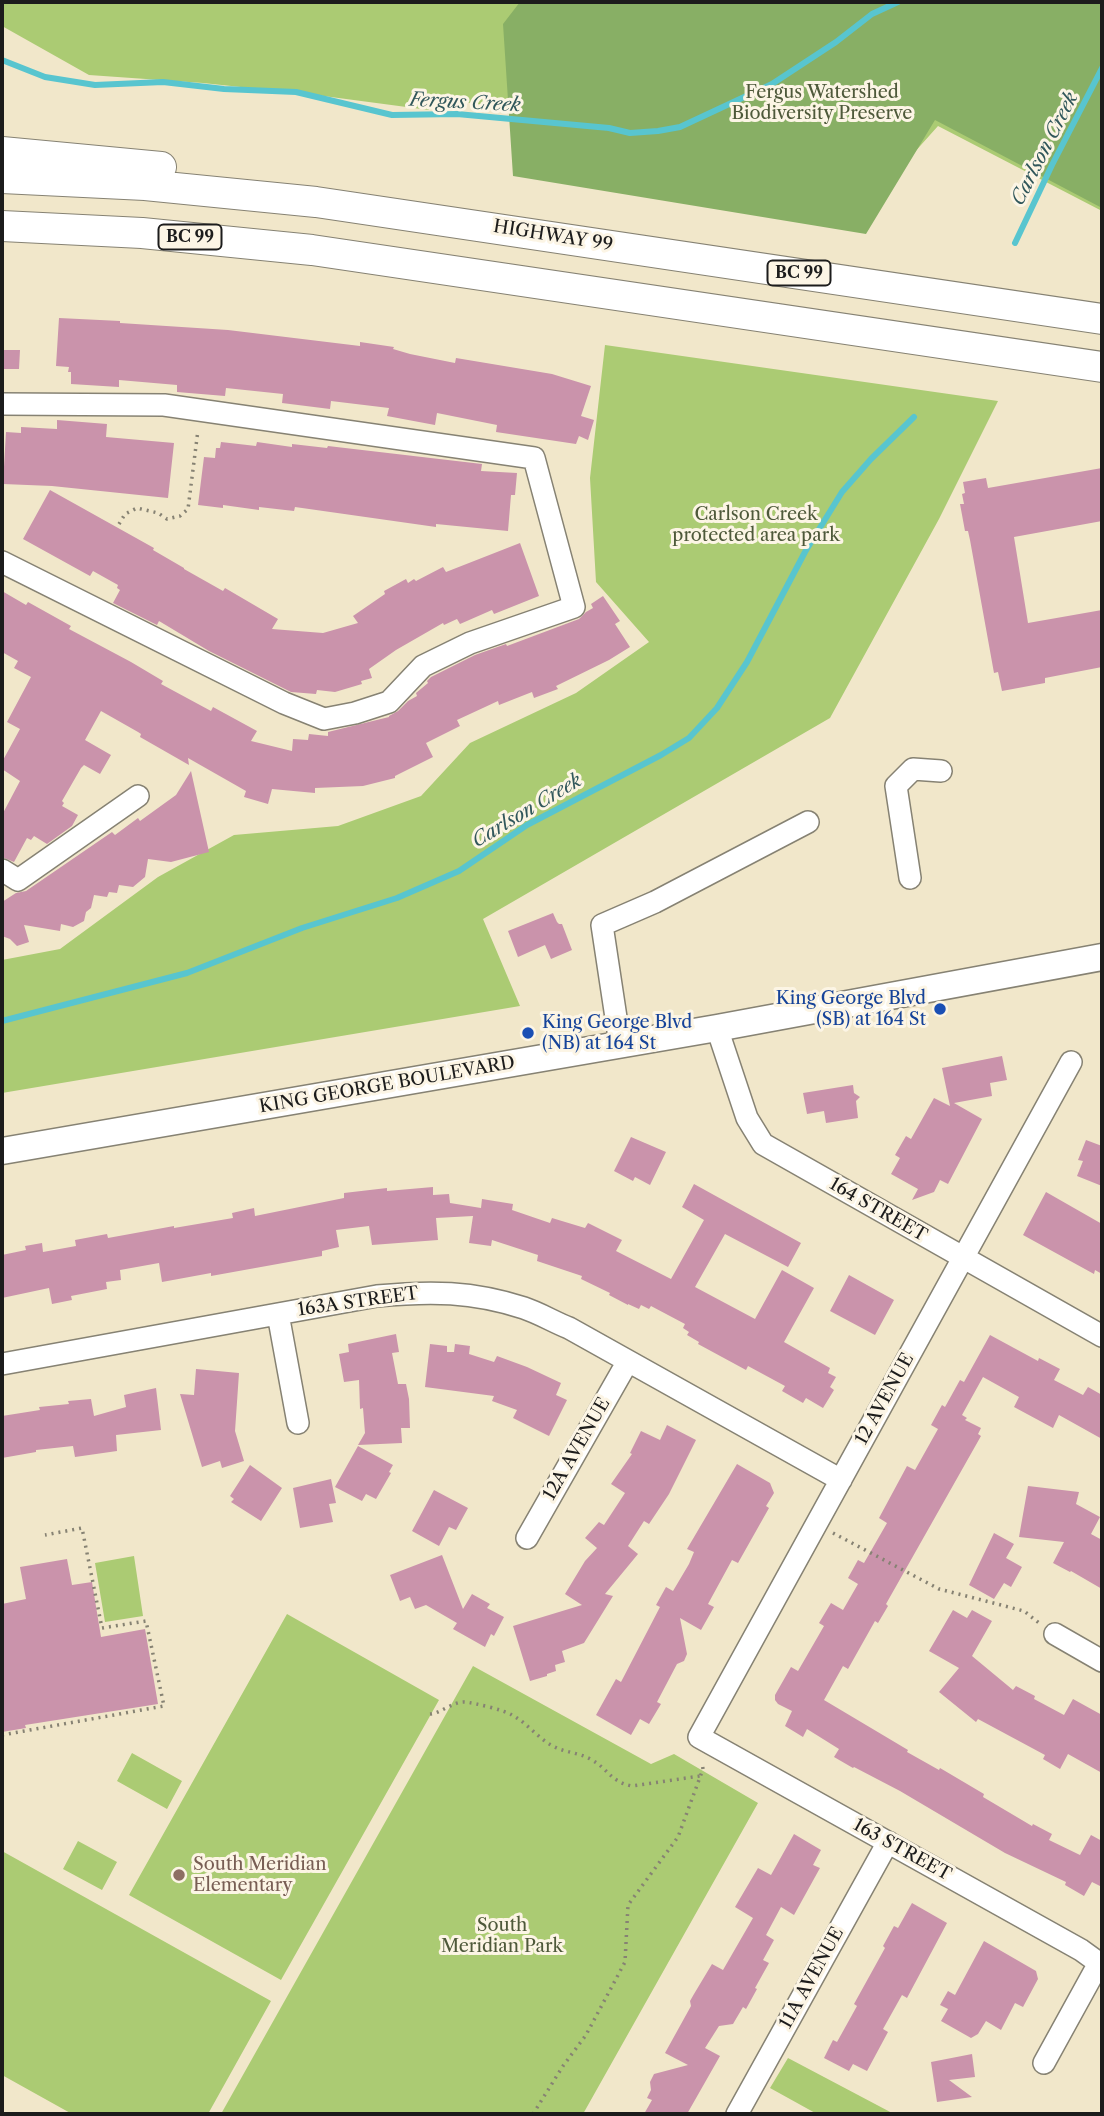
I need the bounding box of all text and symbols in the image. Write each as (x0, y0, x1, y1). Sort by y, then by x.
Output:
park label: Fergus Watershed Biodiversity Preserve (732, 82, 912, 124)
water label: Fergus Creek (409, 89, 521, 117)
water label: Carlson Creek (1007, 89, 1083, 209)
street label: HIGHWAY 99 (492, 216, 614, 256)
road number: BC 99 (158, 224, 222, 249)
road number: BC 99 (768, 260, 830, 286)
park label: Carlson Creek protected area park (672, 504, 840, 546)
water label: Carlson Creek (468, 769, 586, 853)
place label: King George Blvd (SB) at 164 St (776, 988, 926, 1030)
marker: King George Blvd (SB) at 164 St (932, 1001, 948, 1017)
place label: King George Blvd (NB) at 164 St (542, 1012, 692, 1054)
marker: King George Blvd (NB) at 164 St (520, 1025, 536, 1041)
street label: KING GEORGE BOULEVARD (257, 1052, 517, 1118)
street label: 164 STREET (825, 1173, 931, 1247)
street label: 163A STREET (296, 1283, 420, 1321)
street label: 12 AVENUE (851, 1350, 919, 1448)
street label: 12A AVENUE (539, 1394, 615, 1504)
street label: 163 STREET (849, 1814, 955, 1886)
place label: South Meridian Elementary (193, 1854, 326, 1896)
marker: South Meridian Elementary (171, 1867, 187, 1883)
park label: South Meridian Park (441, 1915, 563, 1958)
street label: 11A AVENUE (775, 1924, 849, 2032)

